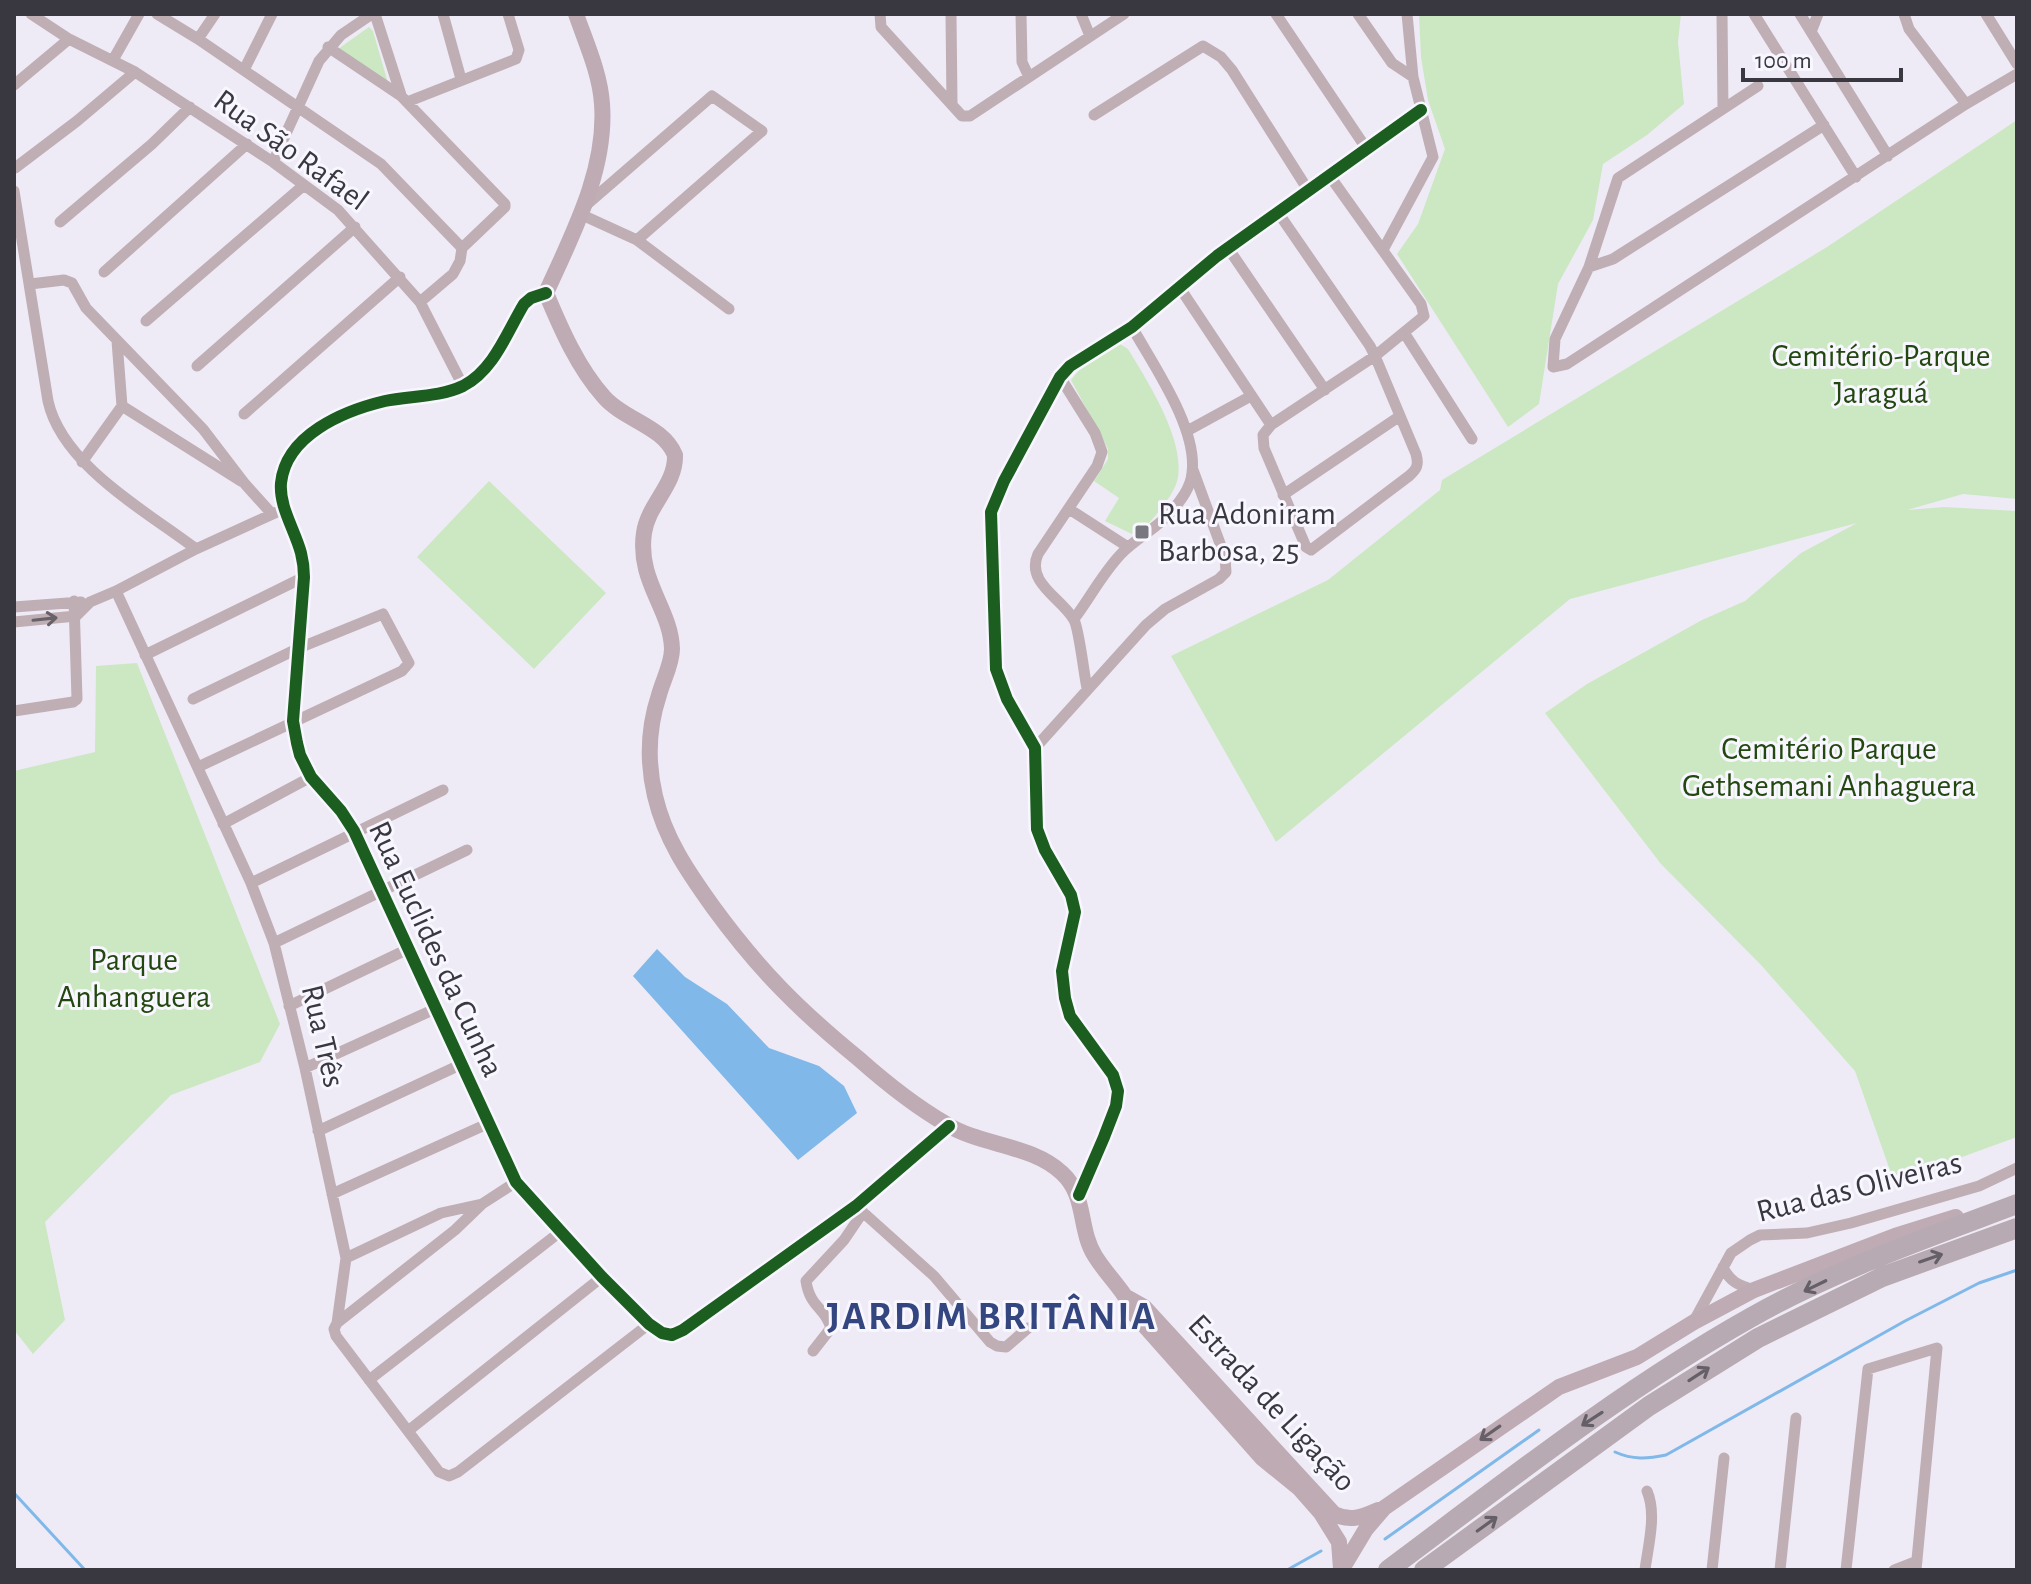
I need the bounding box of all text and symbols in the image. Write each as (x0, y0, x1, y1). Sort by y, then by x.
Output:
scale bar (1743, 32, 1901, 82)
text: 100 m (1755, 49, 1812, 73)
street label: Rua São Rafael (208, 84, 374, 216)
park label: Cemitério-Parque Jaraguá (1771, 340, 1991, 409)
place label: Rua Adoniram Barbosa, 25 (1158, 498, 1336, 567)
marker: Rua Adoniram Barbosa, 25 (1133, 523, 1151, 541)
one-way arrow (31, 612, 58, 627)
park label: Cemitério Parque Gethsemani Anhaguera (1682, 733, 1976, 802)
street label: Rua Euclides da Cunha (363, 816, 509, 1082)
park label: Parque Anhanguera (57, 944, 211, 1013)
street label: Rua Três (296, 982, 350, 1090)
street label: Rua das Oliveiras (1753, 1146, 1965, 1228)
one-way arrow (1918, 1250, 1943, 1264)
one-way arrow (1804, 1279, 1828, 1294)
district label: JARDIM BRITÂNIA (827, 1293, 1157, 1337)
street label: Estrada de Ligação (1182, 1308, 1362, 1498)
one-way arrow (1687, 1365, 1710, 1381)
one-way arrow (1582, 1411, 1604, 1427)
one-way arrow (1479, 1425, 1501, 1441)
one-way arrow (1475, 1515, 1497, 1532)

